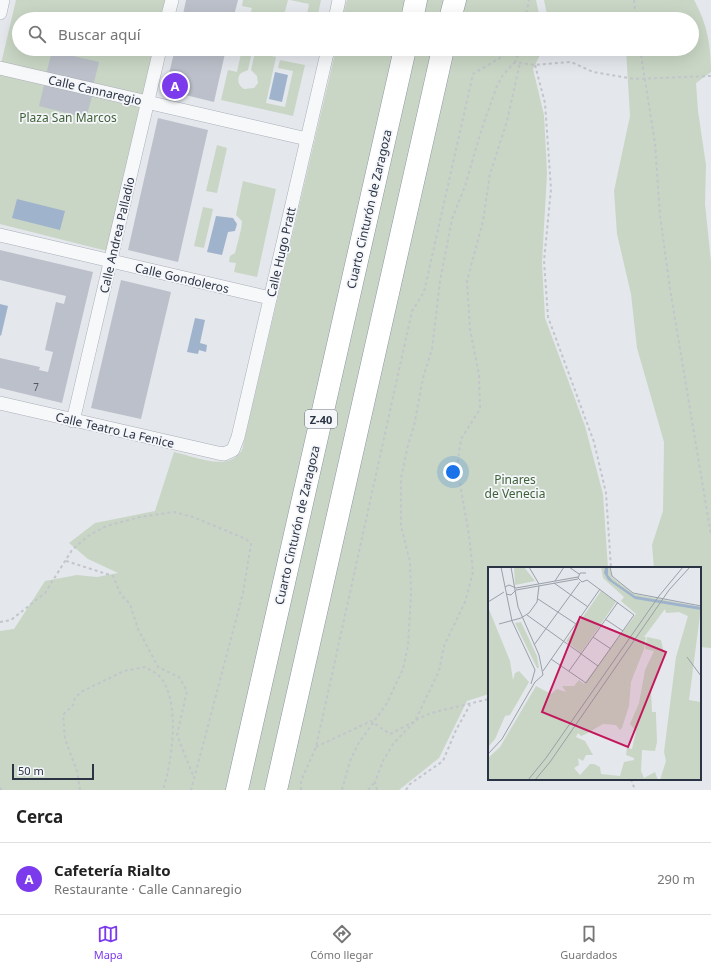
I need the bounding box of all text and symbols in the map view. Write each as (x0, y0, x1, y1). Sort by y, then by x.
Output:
search box (12, 12, 699, 56)
icon: search (26, 23, 48, 45)
text: Buscar aquí (58, 24, 141, 44)
street label: Calle Cannaregio (47, 71, 143, 109)
pin: A (162, 71, 188, 101)
park label: Plaza San Marcos (19, 109, 117, 126)
street label: Cuarto Cinturón de Zaragoza (342, 128, 396, 290)
street label: Calle Andrea Palladio (95, 175, 139, 295)
street label: Calle Hugo Pratt (262, 205, 300, 299)
street label: Calle Gondoleros (133, 259, 231, 297)
house number: 7 (33, 380, 39, 394)
street label: Calle Teatro La Fenice (54, 408, 176, 452)
road number: Z-40 (305, 410, 337, 428)
street label: Cuarto Cinturón de Zaragoza (270, 444, 324, 606)
your location (443, 462, 463, 482)
park label: Pinares de Venecia (485, 471, 545, 502)
inset map (488, 567, 701, 780)
scale bar (12, 762, 94, 781)
text: 50 m (18, 763, 44, 778)
text: Cerca (16, 805, 63, 828)
text: Cafetería Rialto (54, 860, 171, 880)
text: A (25, 870, 34, 888)
text: 290 m (657, 870, 695, 888)
text: Restaurante · Calle Cannaregio (54, 880, 242, 898)
tab: Mapa (94, 923, 123, 962)
tab: Cómo llegar (310, 923, 373, 962)
tab: Guardados (560, 923, 617, 962)

